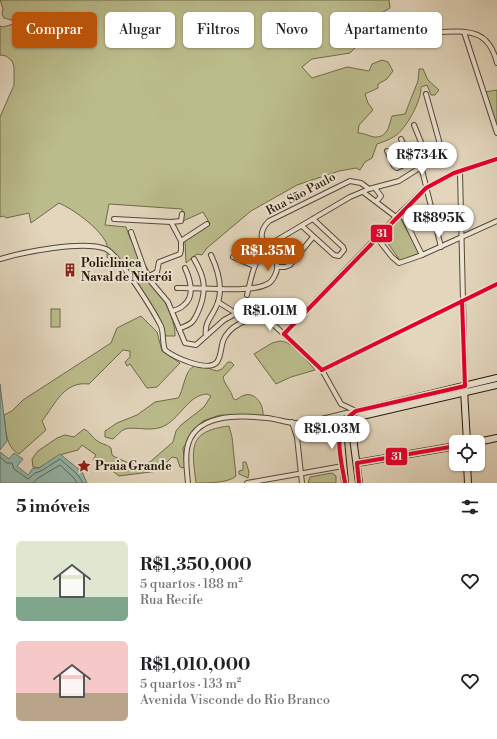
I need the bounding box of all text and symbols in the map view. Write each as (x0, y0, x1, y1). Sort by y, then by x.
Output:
chip: Comprar (12, 12, 97, 48)
chip: Alugar (105, 12, 175, 48)
chip: Filtros (183, 12, 254, 48)
chip: Novo (262, 12, 322, 48)
chip: Apartamento (330, 12, 442, 48)
pin: R$734K (389, 142, 455, 176)
text: R$734K (396, 147, 448, 163)
street label: Rua São Paulo (264, 169, 339, 219)
pin: R$895K (406, 205, 472, 239)
text: R$895K (413, 210, 465, 226)
line badge: 31 (370, 224, 393, 243)
text: 31 (376, 227, 389, 241)
pin: R$1.35M (231, 238, 305, 272)
text: R$1.35M (240, 243, 296, 259)
place label: Policlinica Naval de Niterói (81, 256, 172, 285)
building icon: Policlinica Naval de Niterói (62, 262, 78, 278)
pin: R$1.01M (233, 298, 307, 332)
text: R$1.01M (243, 303, 297, 319)
pin: R$1.03M (295, 416, 369, 450)
text: R$1.03M (304, 421, 360, 437)
map controls (449, 435, 485, 471)
button: locate (449, 435, 485, 471)
line badge: 31 (385, 447, 408, 466)
text: 31 (391, 450, 404, 464)
place icon: Praia Grande (76, 458, 92, 474)
place label: Praia Grande (95, 459, 172, 474)
text: 5 imóveis (16, 496, 90, 518)
icon: filters (459, 496, 481, 518)
text: R$1,350,000 (140, 554, 252, 576)
icon: home (48, 557, 96, 605)
icon: heart (459, 570, 481, 592)
text: 5 quartos · 188 m² (140, 576, 243, 592)
text: Rua Recife (140, 592, 203, 608)
text: R$1,010,000 (140, 654, 250, 676)
icon: home (48, 657, 96, 705)
icon: heart (459, 670, 481, 692)
text: 5 quartos · 133 m² (140, 676, 241, 692)
text: Avenida Visconde do Rio Branco (140, 692, 330, 708)

